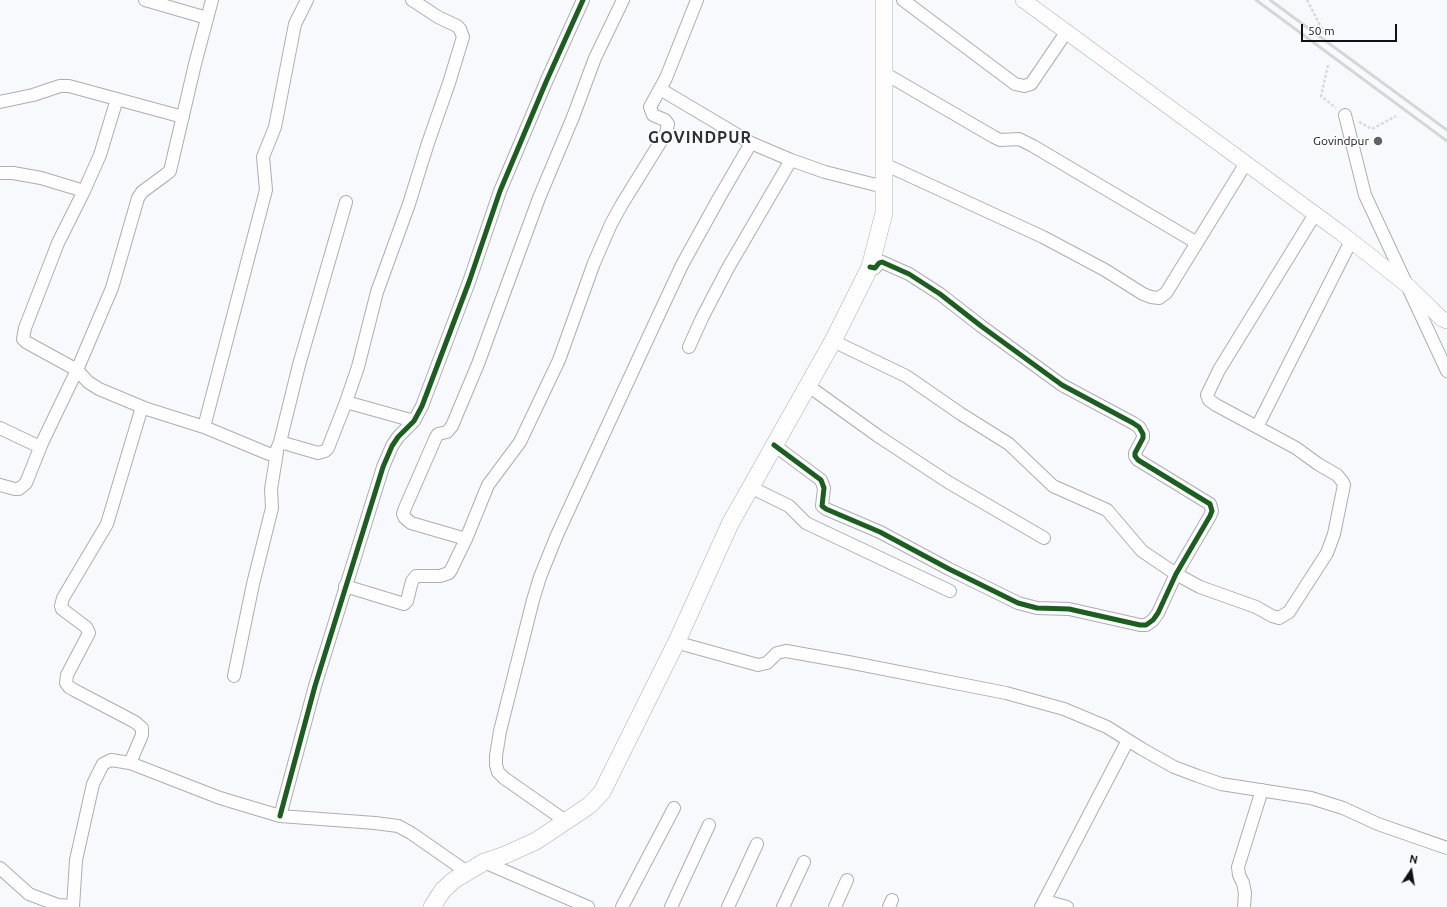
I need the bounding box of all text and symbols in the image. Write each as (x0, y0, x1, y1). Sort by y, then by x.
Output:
scale bar (1303, 16, 1399, 42)
text: 50 m (1308, 24, 1335, 37)
district label: GOVINDPUR (648, 128, 752, 148)
place label: Govindpur (1313, 134, 1369, 148)
marker: Govindpur (1372, 135, 1384, 147)
north arrow (1391, 851, 1431, 891)
text: N (1408, 853, 1419, 866)

